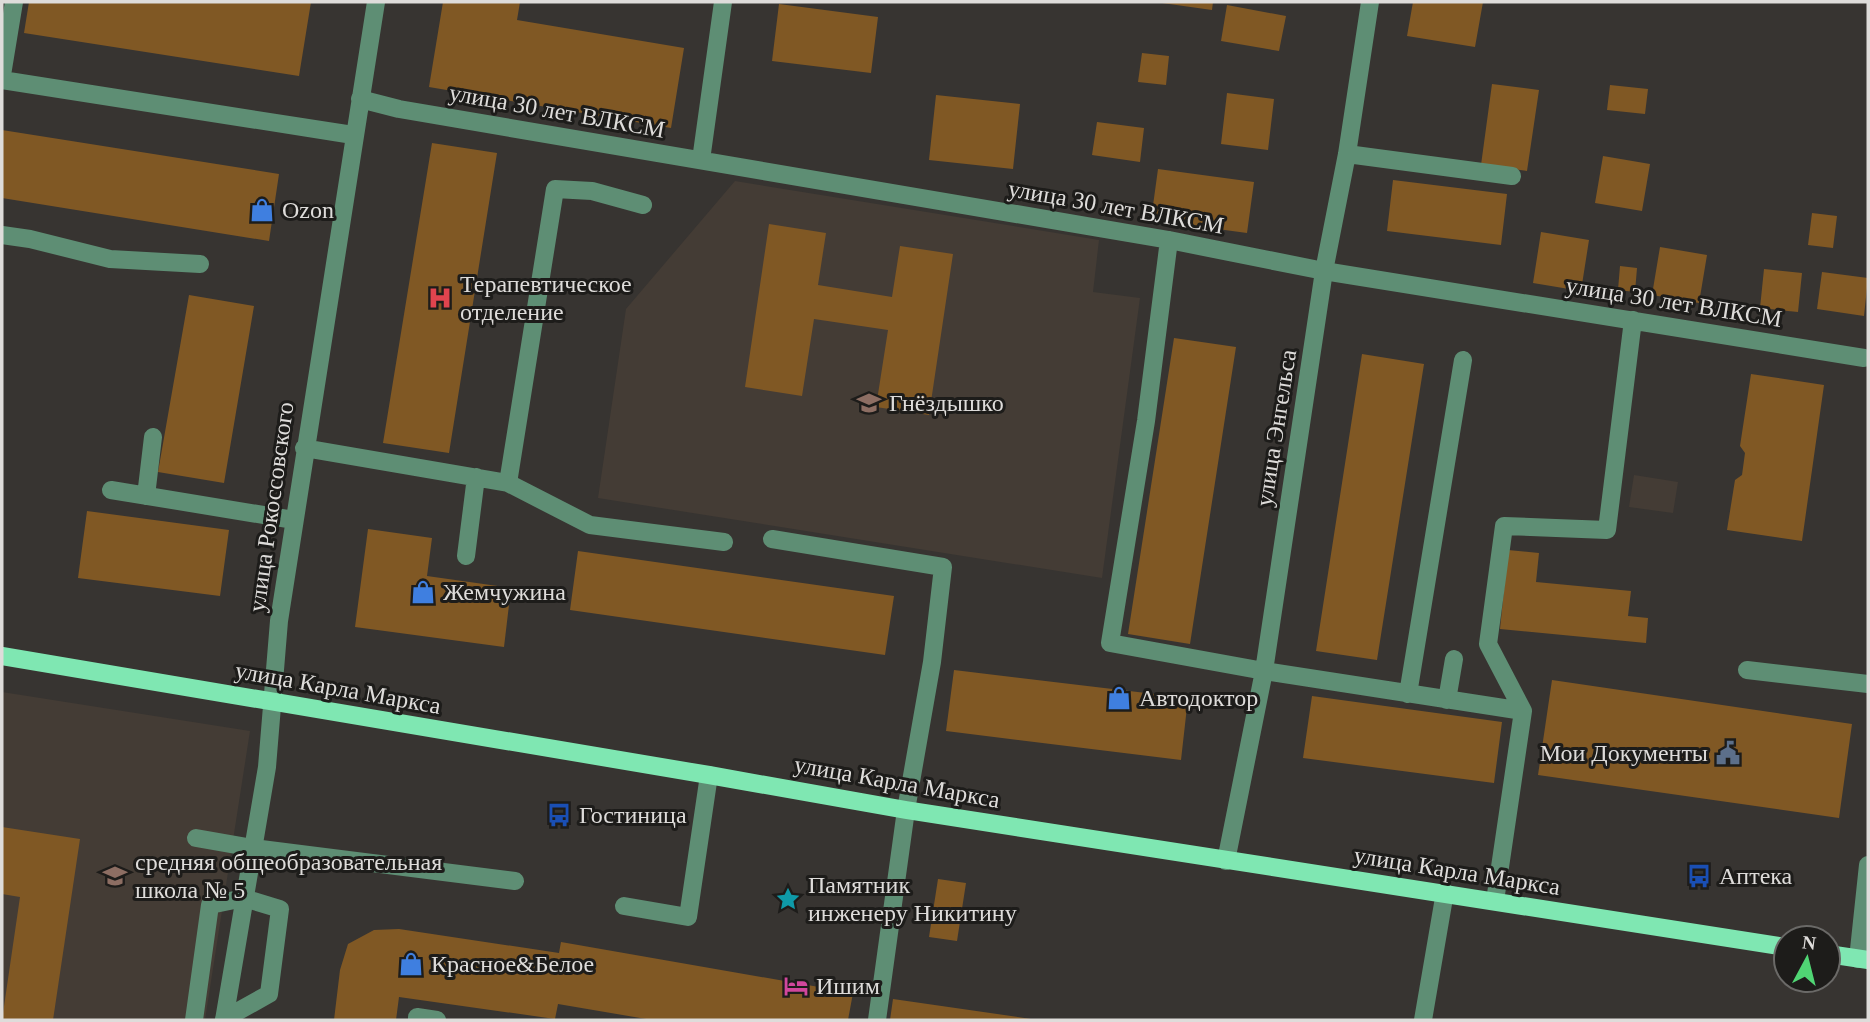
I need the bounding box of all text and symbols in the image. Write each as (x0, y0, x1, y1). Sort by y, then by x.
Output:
street label: улица 30 лет ВЛКСМ (447, 79, 667, 143)
street label: улица 30 лет ВЛКСМ (1006, 175, 1226, 239)
shop icon: Ozon (248, 196, 276, 224)
place label: Ozon (282, 197, 334, 223)
place label: Терапевтическое отделение (460, 271, 632, 325)
street label: улица 30 лет ВЛКСМ (1564, 272, 1784, 332)
hospital icon: Терапевтическое отделение (426, 284, 454, 312)
street label: улица Энгельса (1251, 347, 1301, 508)
school or university icon: Гнёздышко (855, 389, 883, 417)
place label: Гнёздышко (889, 390, 1004, 416)
street label: улица Рокоссовского (243, 400, 299, 614)
shop icon: Жемчужина (409, 578, 437, 606)
place label: Жемчужина (443, 579, 566, 605)
street label: улица Карла Маркса (233, 657, 443, 719)
shop icon: Автодоктор (1105, 684, 1133, 712)
place label: Автодоктор (1139, 685, 1258, 711)
public building icon: Мои Документы (1714, 739, 1742, 767)
place label: Мои Документы (1540, 740, 1708, 766)
street label: улица Карла Маркса (792, 751, 1002, 813)
bus stop icon: Гостиница (545, 801, 573, 829)
place label: Гостиница (579, 802, 687, 828)
street label: улица Карла Маркса (1352, 842, 1562, 900)
place label: средняя общеобразовательная школа № 5 (135, 849, 442, 903)
school or university icon: средняя общеобразовательная школа № 5 (101, 862, 129, 890)
bus stop icon: Аптека (1685, 862, 1713, 890)
place label: Аптека (1719, 863, 1793, 889)
place label: Памятник инженеру Никитину (808, 872, 1017, 926)
place icon: Памятник инженеру Никитину (774, 885, 802, 913)
north arrow (1772, 924, 1842, 994)
text: N (1801, 931, 1817, 954)
shop icon: Красное&Белое (397, 950, 425, 978)
place label: Красное&Белое (431, 951, 594, 977)
hotel icon: Ишим (782, 972, 810, 1000)
place label: Ишим (816, 973, 880, 999)

